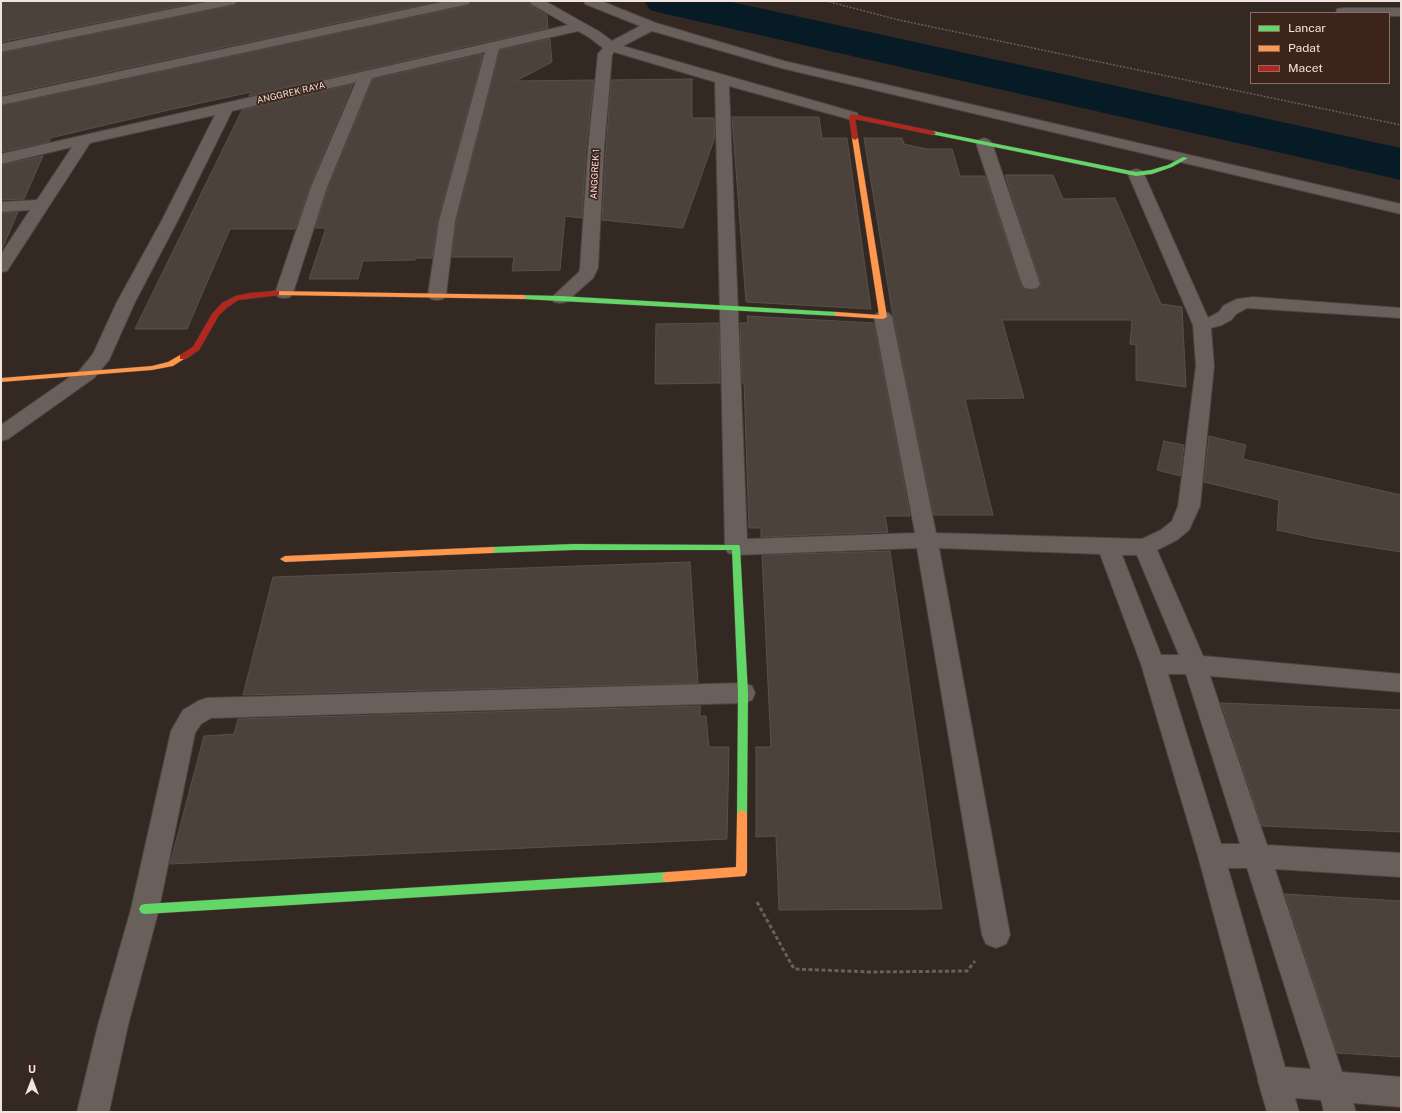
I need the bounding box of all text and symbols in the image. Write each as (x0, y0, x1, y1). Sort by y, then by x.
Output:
legend (1250, 12, 1390, 84)
text: Lancar (1288, 21, 1326, 35)
text: Padat (1288, 41, 1320, 55)
text: Macet (1288, 61, 1323, 75)
street label: ANGGREK RAYA (256, 80, 326, 106)
street label: ANGGREK 1 (588, 149, 602, 199)
north arrow (12, 1061, 52, 1101)
text: U (28, 1063, 36, 1075)

